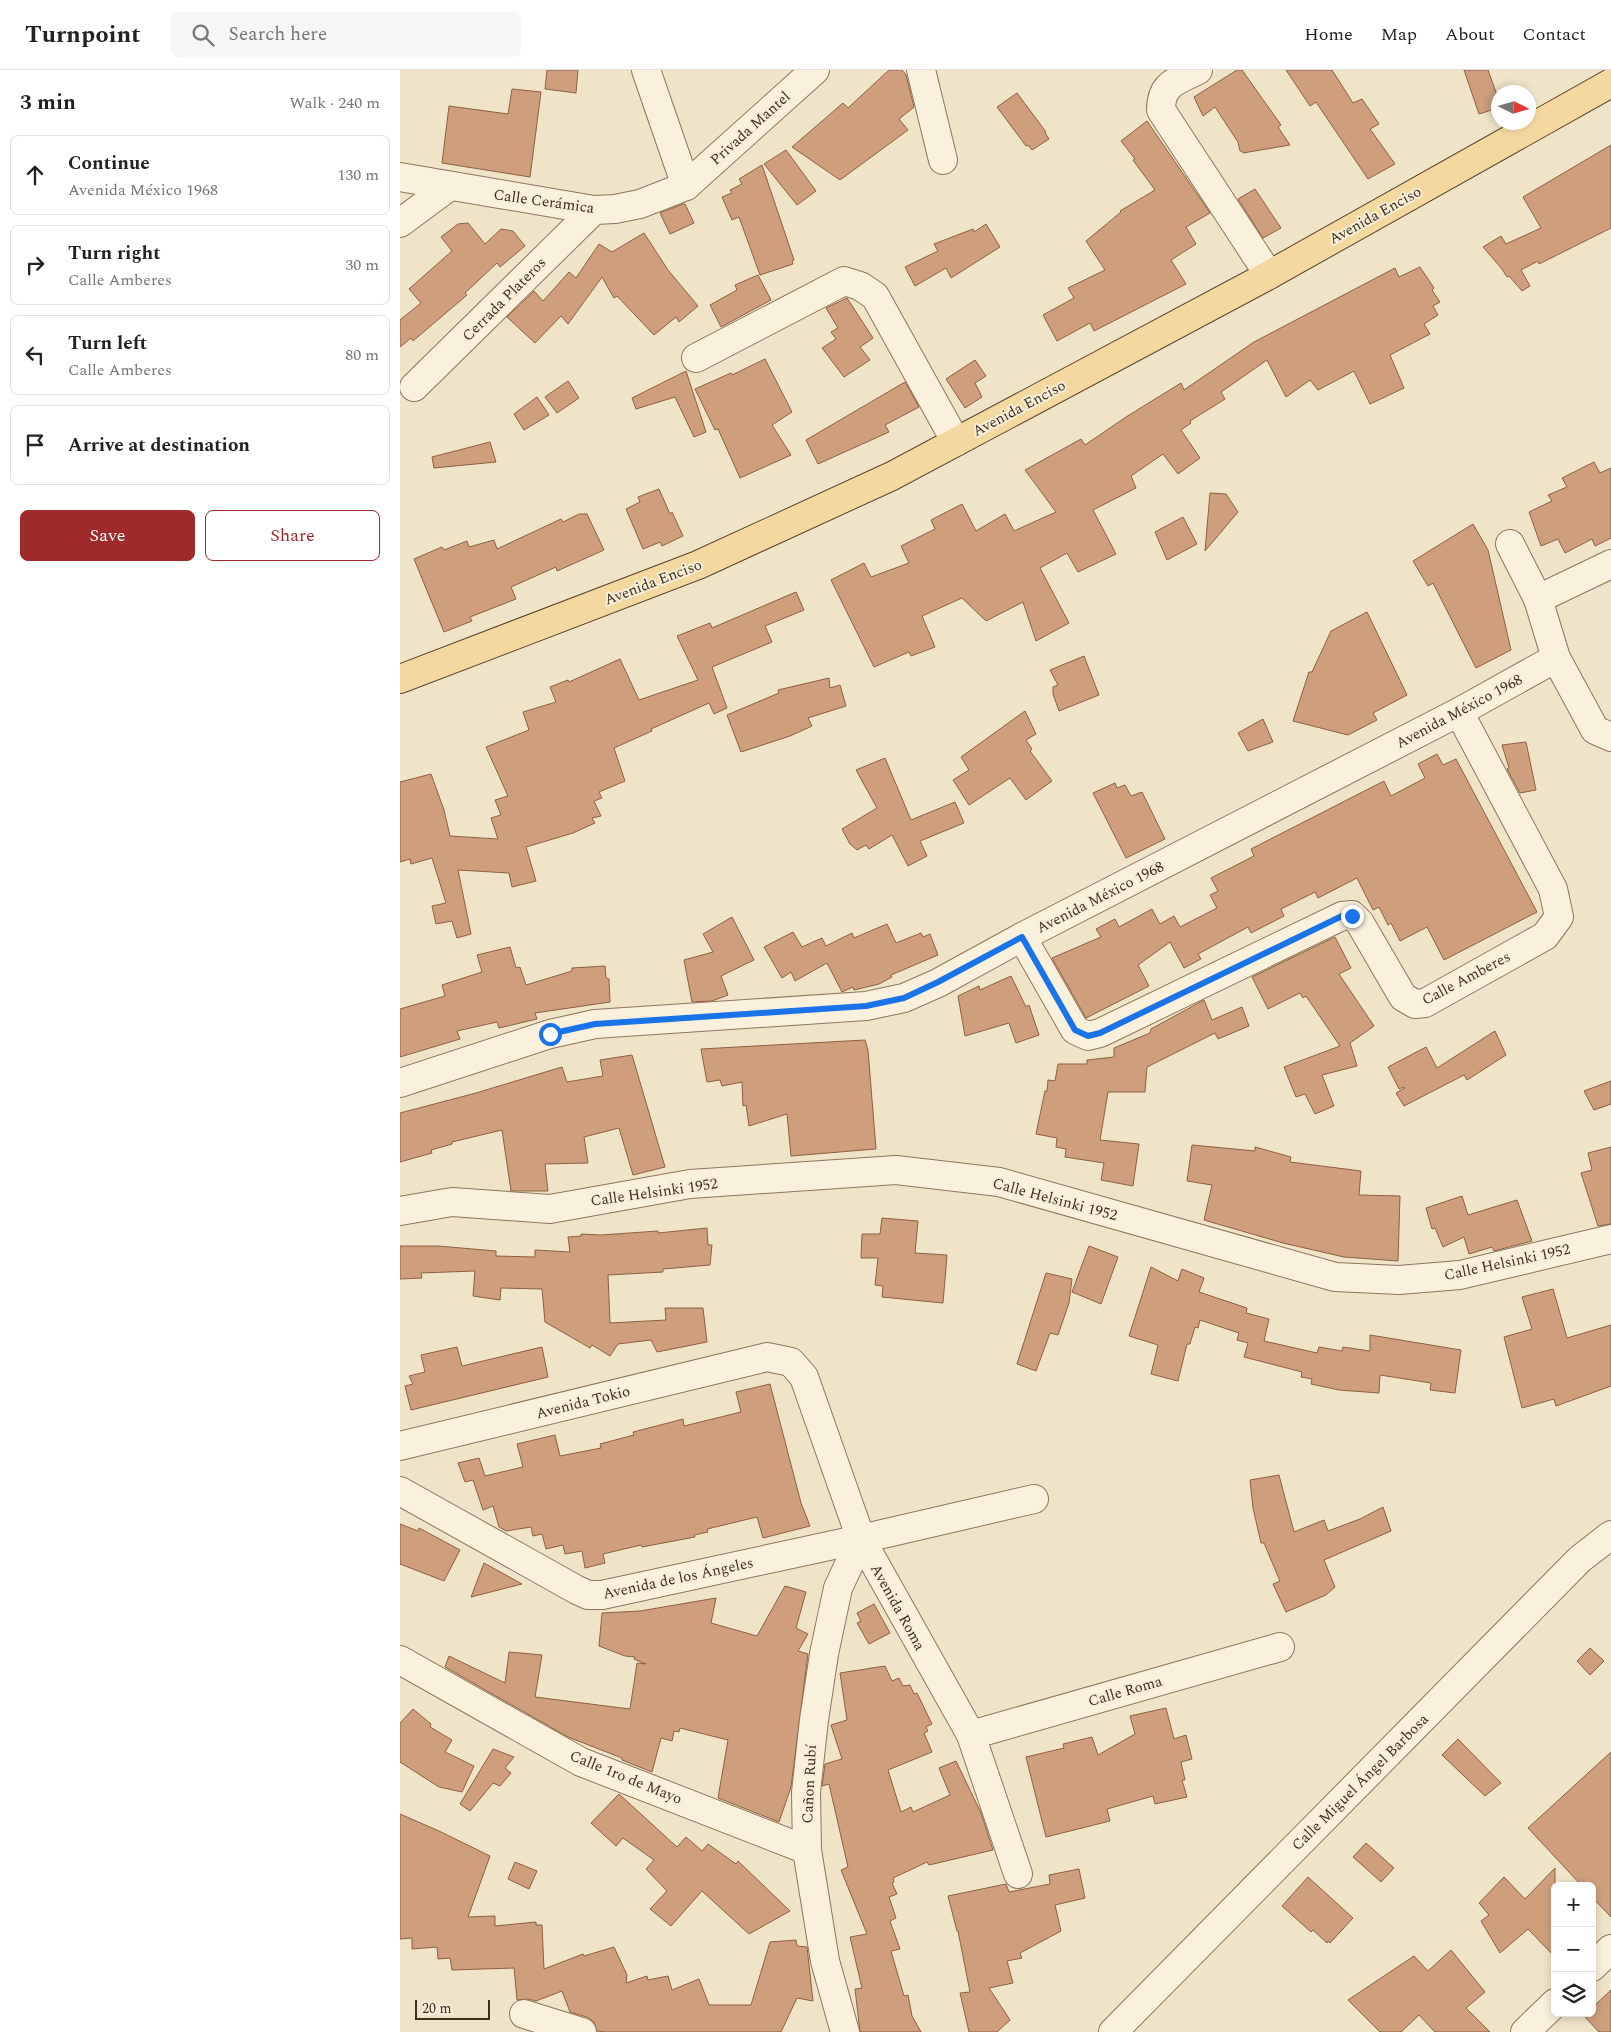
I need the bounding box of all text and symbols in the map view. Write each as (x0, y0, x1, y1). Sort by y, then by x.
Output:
search box (171, 12, 521, 57)
text: Turnpoint (25, 17, 141, 53)
text: Search here (229, 20, 327, 49)
icon: search (189, 21, 217, 49)
text: Home (1304, 21, 1353, 48)
text: Map (1381, 21, 1417, 48)
text: About (1445, 21, 1495, 48)
text: Contact (1523, 21, 1586, 48)
north arrow (1491, 85, 1536, 130)
street label: Privada Mantel (705, 86, 796, 171)
text: 3 min (20, 87, 76, 119)
text: Walk · 240 m (289, 91, 380, 115)
text: Continue (68, 149, 150, 178)
icon: ahead (21, 161, 49, 189)
text: 130 m (337, 163, 379, 187)
text: Avenida México 1968 (68, 178, 218, 202)
street label: Avenida Enciso (1325, 180, 1426, 250)
street label: Calle Cerámica (492, 183, 596, 220)
text: Turn right (68, 239, 161, 268)
icon: right (21, 251, 49, 279)
street label: Cerrada Plateros (457, 252, 552, 347)
text: 30 m (345, 253, 379, 277)
text: Calle Amberes (68, 268, 172, 292)
text: Turn left (68, 329, 147, 358)
icon: left (21, 341, 49, 369)
text: 80 m (345, 343, 379, 367)
text: Calle Amberes (68, 358, 172, 382)
street label: Avenida Enciso (968, 374, 1070, 443)
icon: arrive (21, 431, 49, 459)
text: Arrive at destination (68, 431, 250, 460)
button: Save (20, 510, 195, 561)
button: Share (205, 510, 380, 561)
street label: Avenida Enciso (601, 553, 705, 612)
street label: Avenida México 1968 (1392, 668, 1527, 755)
street label: Avenida México 1968 (1032, 855, 1168, 940)
route end (1341, 905, 1364, 928)
street label: Calle Amberes (1418, 945, 1515, 1011)
route start (539, 1023, 562, 1046)
street label: Calle Helsinki 1952 (589, 1172, 719, 1213)
street label: Calle Helsinki 1952 (990, 1172, 1120, 1227)
street label: Calle Helsinki 1952 (1442, 1238, 1572, 1287)
street label: Avenida Tokio (534, 1380, 633, 1425)
street label: Avenida de los Ángeles (601, 1551, 756, 1606)
street label: Avenida Roma (864, 1560, 931, 1655)
street label: Calle Roma (1085, 1670, 1166, 1713)
street label: Calle Miguel Ángel Barbosa (1286, 1708, 1435, 1856)
street label: Cañon Rubí (796, 1743, 823, 1824)
street label: Calle 1ro de Mayo (566, 1744, 686, 1811)
map controls (1551, 1882, 1596, 2017)
button: + (1551, 1882, 1596, 1927)
button: − (1551, 1927, 1596, 1972)
button: layers (1551, 1972, 1596, 2017)
scale bar (415, 1997, 490, 2020)
text: 20 m (422, 1998, 452, 2019)

